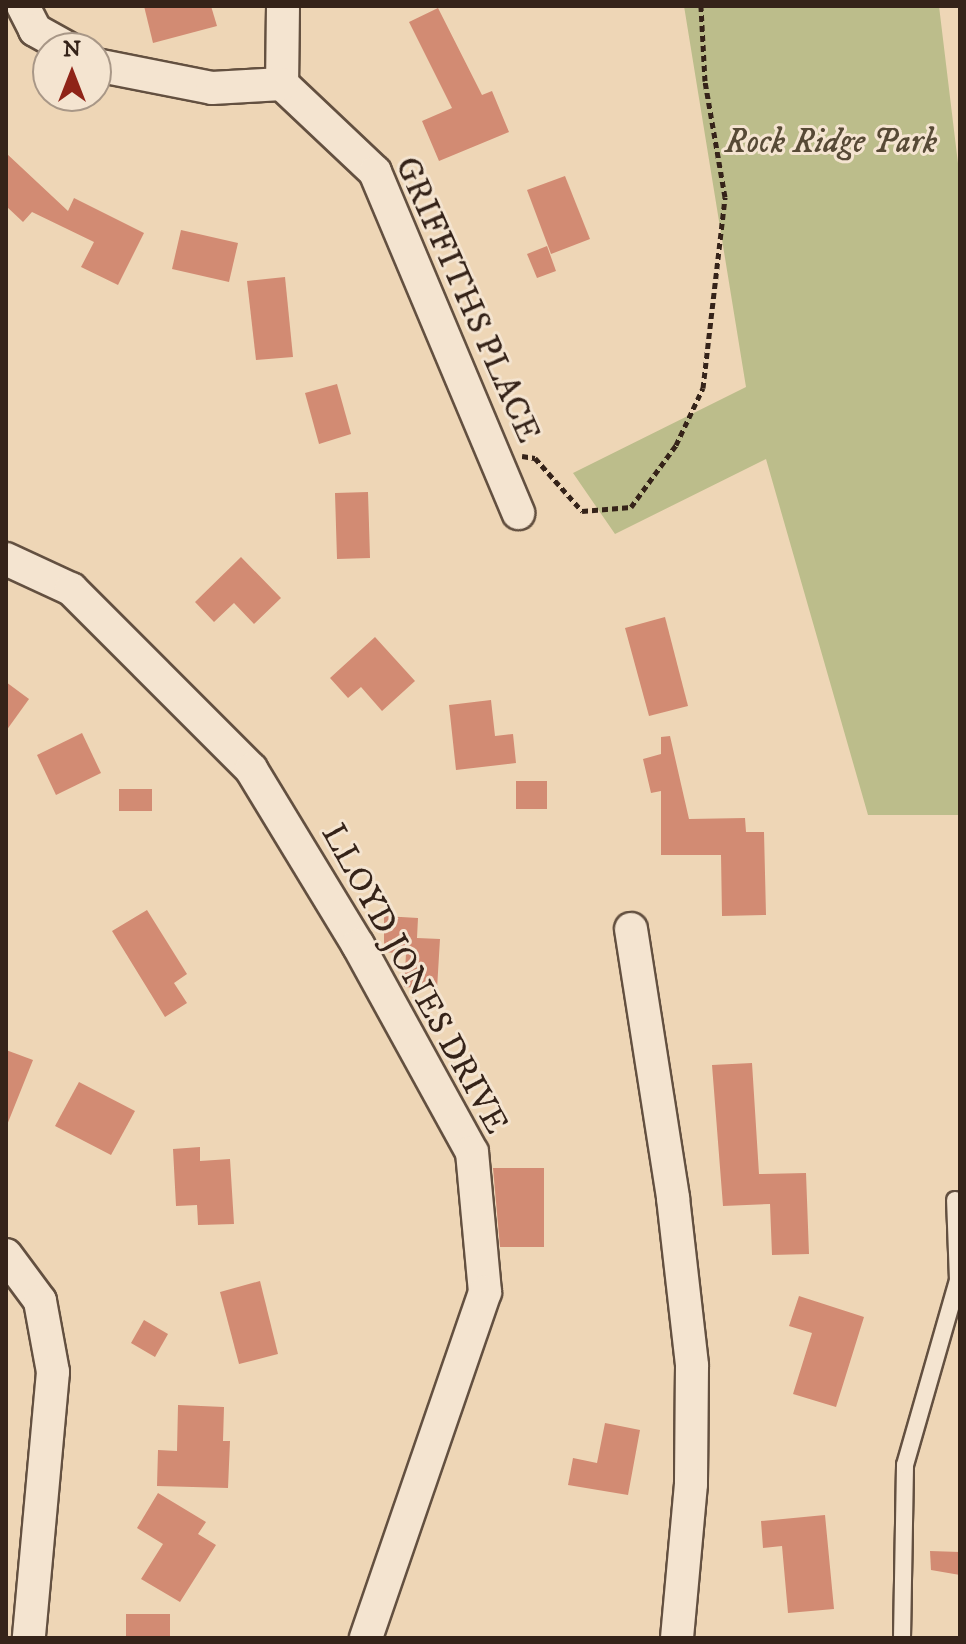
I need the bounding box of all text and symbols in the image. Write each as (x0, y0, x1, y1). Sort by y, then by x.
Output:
north arrow (32, 32, 112, 112)
text: N (63, 36, 81, 63)
park label: Rock Ridge Park (725, 123, 937, 163)
street label: GRIFFITHS PLACE (386, 151, 548, 449)
street label: LLOYD JONES DRIVE (312, 817, 516, 1141)

